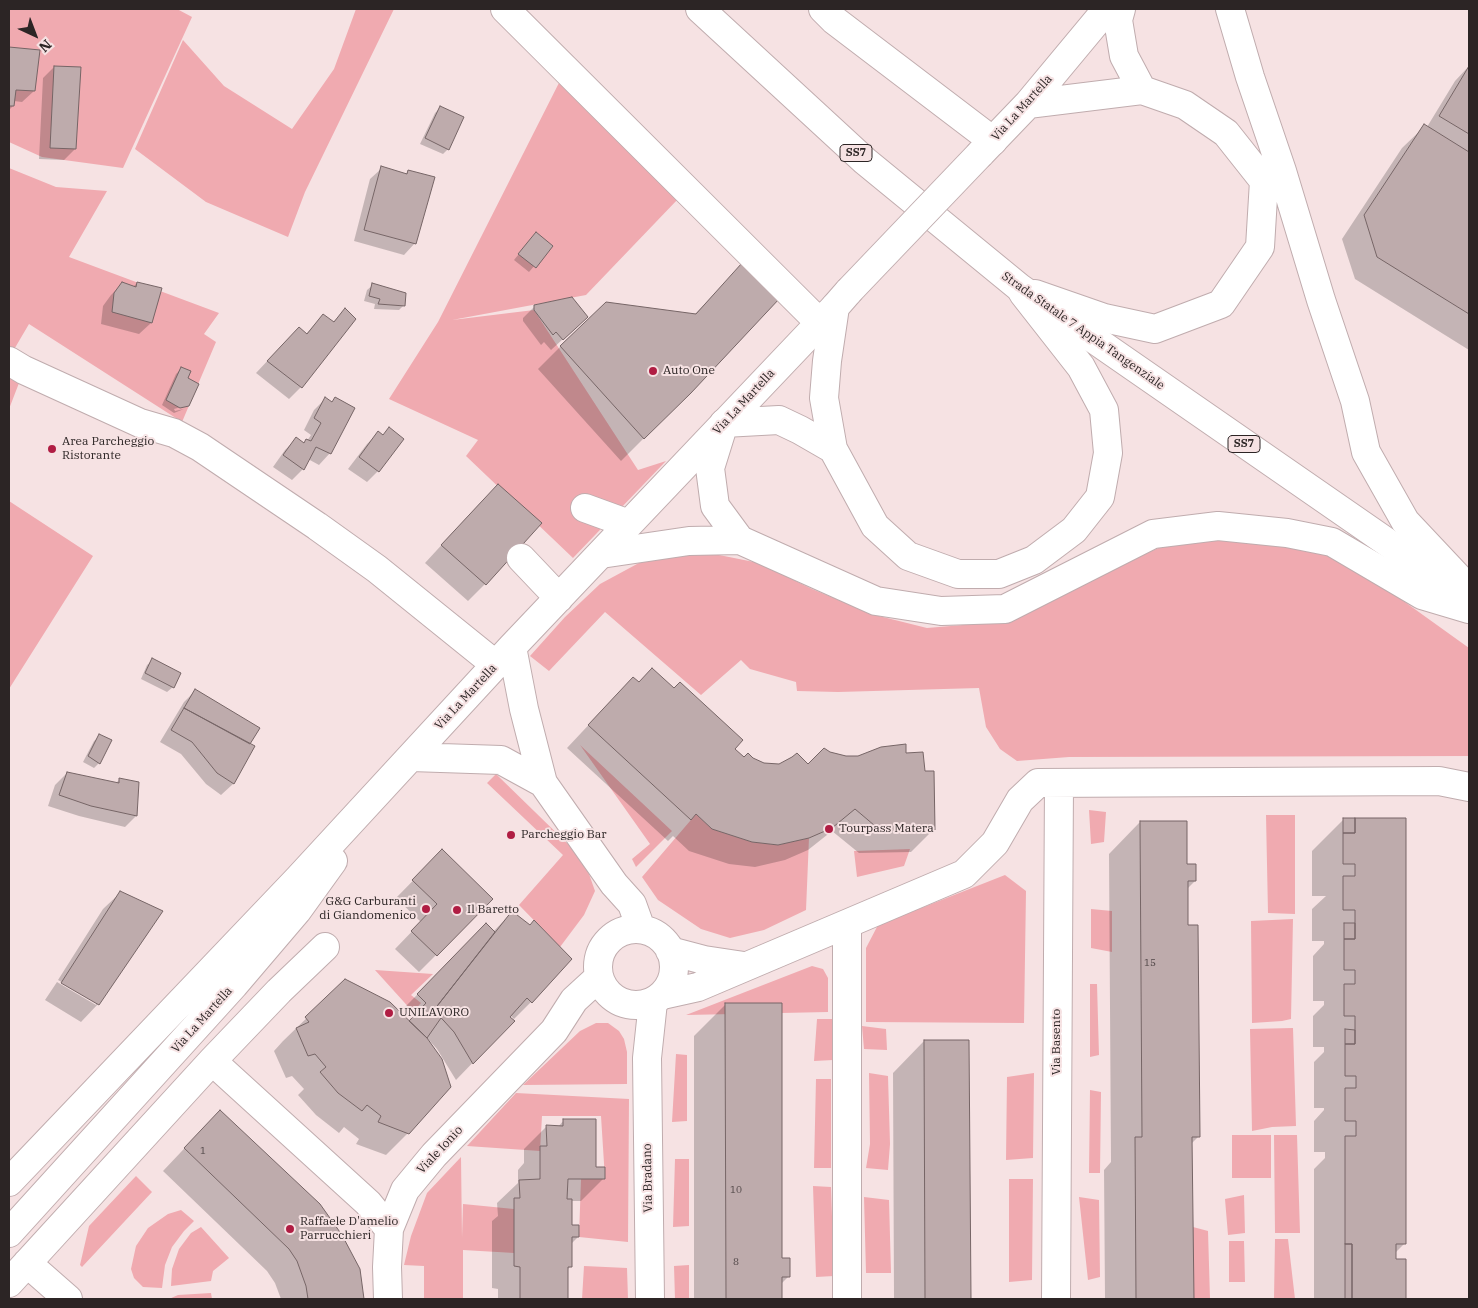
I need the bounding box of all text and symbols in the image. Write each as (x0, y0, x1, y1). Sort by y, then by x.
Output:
north arrow (10, 10, 60, 60)
text: N (35, 36, 55, 56)
street label: Via La Martella (988, 72, 1056, 144)
road number: SS7 (840, 144, 872, 162)
street label: Strada Statale 7 Appia Tangenziale (999, 269, 1167, 393)
place label: Auto One (663, 364, 715, 378)
marker: Auto One (647, 365, 659, 377)
street label: Via La Martella (710, 366, 778, 438)
place label: Area Parcheggio Ristorante (62, 435, 154, 463)
road number: SS7 (1228, 436, 1260, 452)
marker: Area Parcheggio Ristorante (46, 443, 58, 455)
street label: Via La Martella (432, 661, 500, 733)
place label: Tourpass Matera (839, 822, 934, 836)
marker: Tourpass Matera (823, 823, 835, 835)
place label: Parcheggio Bar (521, 828, 607, 842)
marker: Parcheggio Bar (505, 829, 517, 841)
place label: G&G Carburanti di Giandomenico (319, 895, 416, 923)
marker: G&G Carburanti di Giandomenico (420, 903, 432, 915)
place label: Il Baretto (467, 903, 519, 917)
marker: Il Baretto (451, 904, 463, 916)
house number: 15 (1144, 957, 1156, 969)
street label: Via La Martella (168, 984, 236, 1056)
place label: UNILAVORO (399, 1006, 469, 1020)
marker: UNILAVORO (383, 1007, 395, 1019)
street label: Via Basento (1050, 1009, 1064, 1075)
street label: Viale Ionio (414, 1123, 466, 1177)
street label: Via Bradano (640, 1143, 656, 1213)
house number: 1 (200, 1145, 206, 1157)
house number: 10 (730, 1184, 742, 1196)
place label: Raffaele D'amelio Parrucchieri (300, 1215, 398, 1243)
marker: Raffaele D'amelio Parrucchieri (284, 1223, 296, 1235)
house number: 8 (733, 1256, 739, 1268)

